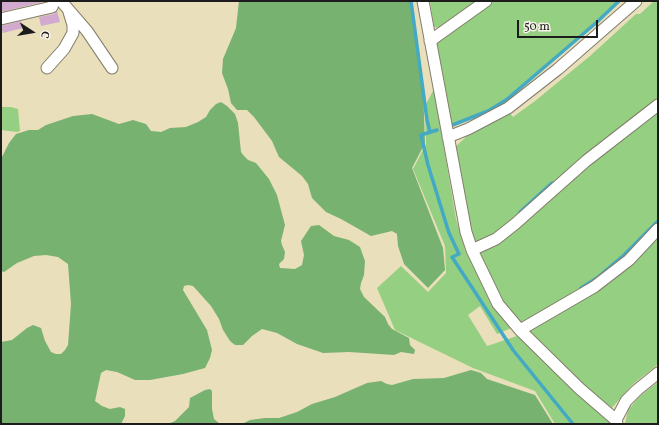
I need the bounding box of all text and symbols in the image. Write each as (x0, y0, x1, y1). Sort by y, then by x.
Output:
north arrow (12, 12, 52, 52)
scale bar (519, 12, 600, 38)
text: 50 m (524, 19, 550, 35)
text: С (36, 30, 52, 40)

